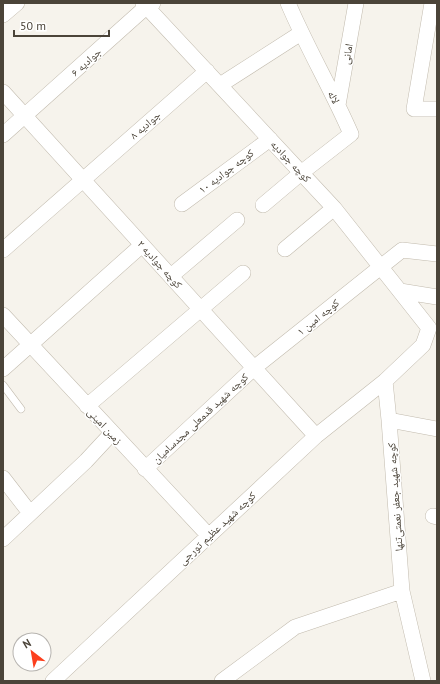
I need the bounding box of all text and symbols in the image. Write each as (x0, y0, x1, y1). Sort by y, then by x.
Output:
scale bar (14, 12, 109, 38)
text: 50 m (20, 18, 46, 33)
street label: امانی (338, 42, 356, 66)
street label: جوادیه ۶ (68, 45, 104, 79)
street label: لاله (325, 88, 343, 106)
street label: جوادیه ۸ (127, 108, 163, 142)
street label: کوچه جوادیه (268, 137, 314, 185)
street label: کوچه جوادیه ۱۰ (196, 145, 257, 196)
street label: کوچه جوادیه ۲ (135, 237, 186, 292)
street label: کوچه امین ۱ (294, 295, 342, 338)
street label: کوچه شهید قدمعلی مجدسامیان (149, 369, 251, 466)
street label: زمین امینی (85, 405, 125, 447)
street label: کوچه شهید جعفر نعمتی‌تنها (384, 442, 406, 552)
street label: کوچه شهید عظیم تورجی (175, 488, 260, 568)
north arrow (12, 632, 52, 672)
text: N (20, 636, 34, 651)

